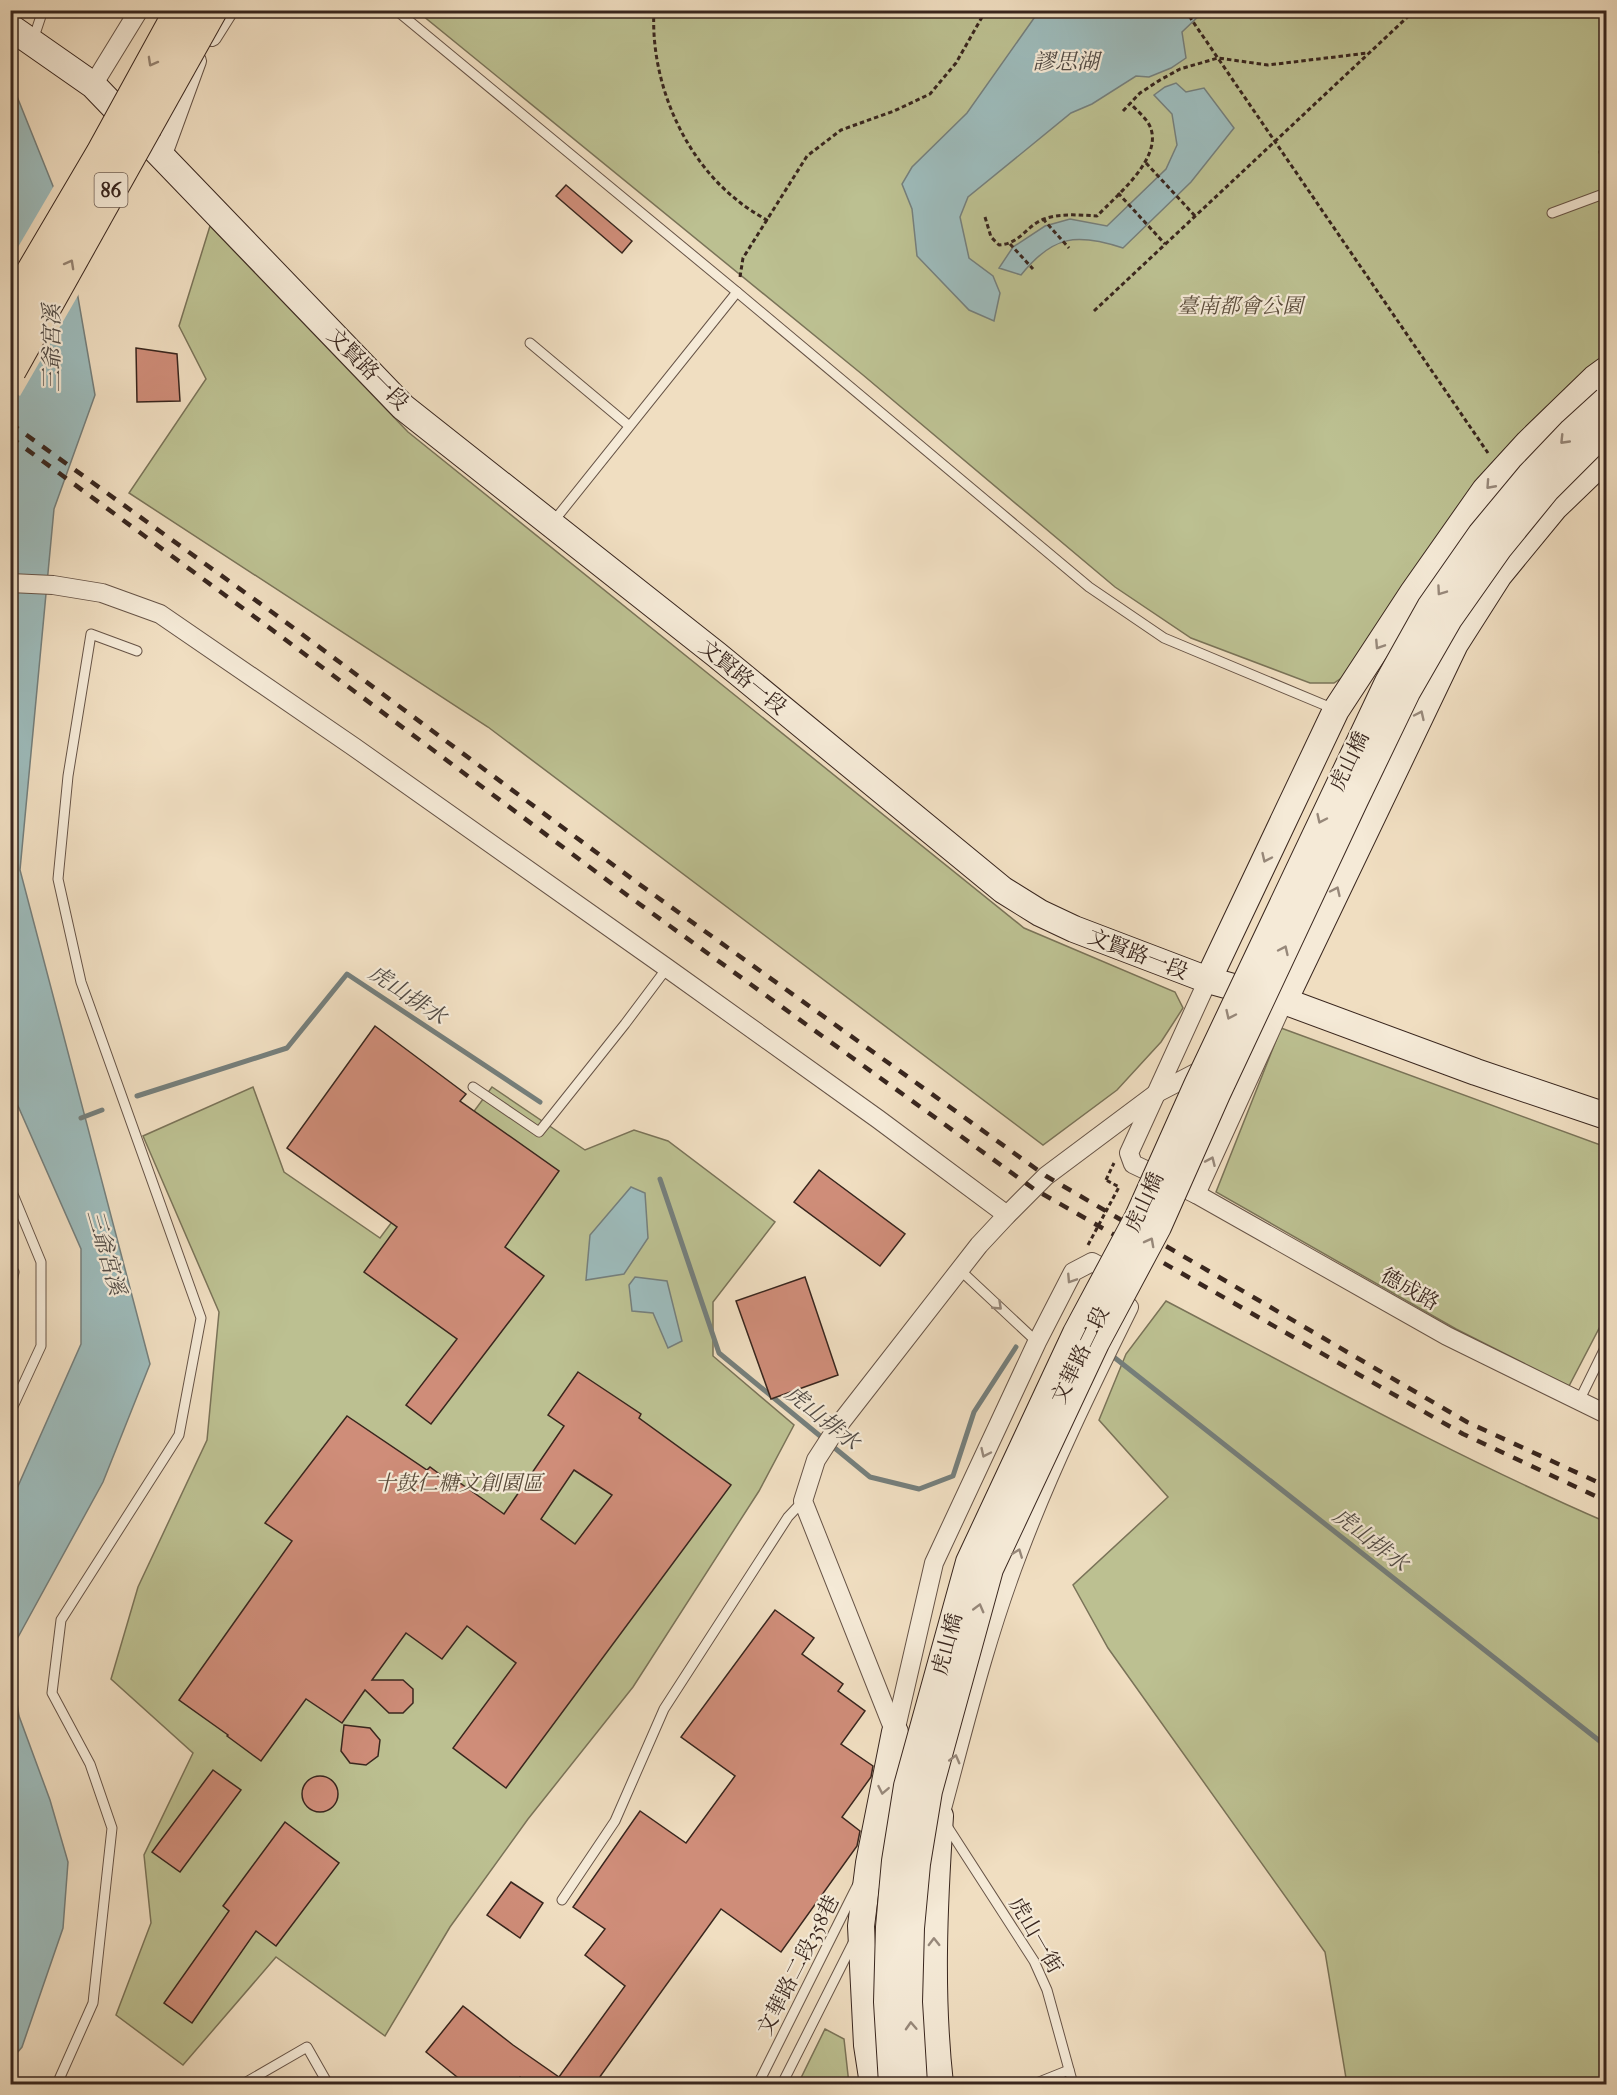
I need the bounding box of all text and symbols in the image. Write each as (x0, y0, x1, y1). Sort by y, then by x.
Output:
water label: 謬思湖 (1033, 49, 1103, 75)
one-way arrow (148, 56, 159, 66)
road number: 86 (94, 173, 128, 207)
one-way arrow (63, 260, 74, 270)
park label: 臺南都會公園 (1177, 294, 1306, 318)
water label: 三爺宮溪 (39, 302, 65, 392)
street label: 文賢路一段 (322, 323, 414, 415)
one-way arrow (1560, 432, 1571, 443)
one-way arrow (1486, 478, 1497, 488)
one-way arrow (1437, 585, 1448, 596)
street label: 文賢路一段 (695, 635, 791, 719)
one-way arrow (1375, 639, 1387, 649)
one-way arrow (1412, 710, 1424, 721)
street label: 虎山橋 (1324, 727, 1374, 795)
one-way arrow (1317, 813, 1329, 824)
one-way arrow (1261, 851, 1273, 862)
one-way arrow (1328, 886, 1340, 897)
street label: 文賢路一段 (1085, 924, 1191, 984)
one-way arrow (1277, 946, 1289, 957)
water label: 虎山排水 (364, 959, 453, 1031)
one-way arrow (1225, 1008, 1237, 1019)
one-way arrow (1204, 1157, 1216, 1168)
street label: 虎山橋 (1120, 1168, 1168, 1236)
water label: 三爺宮溪 (81, 1206, 131, 1300)
one-way arrow (1143, 1238, 1154, 1248)
street label: 德成路 (1377, 1263, 1443, 1315)
one-way arrow (1067, 1272, 1078, 1283)
one-way arrow (992, 1299, 1002, 1310)
street label: 文華路二段 (1046, 1303, 1114, 1407)
water label: 虎山排水 (780, 1380, 866, 1457)
one-way arrow (980, 1447, 992, 1458)
park label: 十鼓仁糖文創園區 (375, 1471, 546, 1495)
water label: 虎山排水 (1328, 1502, 1415, 1578)
one-way arrow (1011, 1548, 1023, 1559)
one-way arrow (972, 1603, 985, 1613)
street label: 虎山橋 (927, 1610, 967, 1678)
one-way arrow (948, 1754, 961, 1764)
one-way arrow (877, 1785, 890, 1795)
street label: 文華路二段358巷 (752, 1891, 844, 2039)
street label: 虎山一街 (1005, 1893, 1067, 1977)
one-way arrow (928, 1938, 940, 1947)
one-way arrow (904, 2022, 917, 2031)

